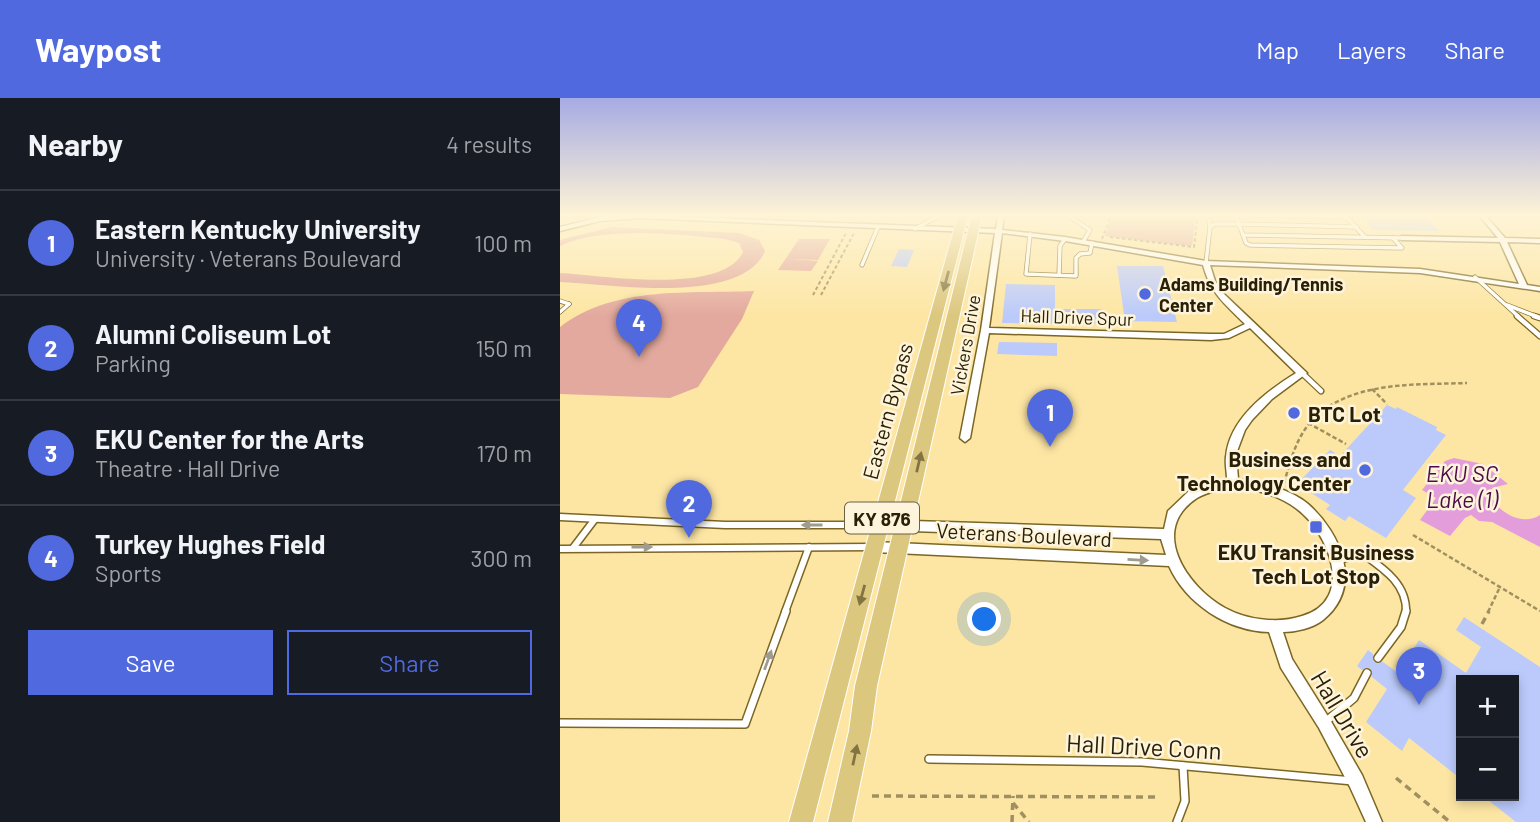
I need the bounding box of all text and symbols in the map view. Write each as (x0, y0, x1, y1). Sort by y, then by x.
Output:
text: Waypost (35, 29, 162, 69)
text: Map (1256, 35, 1299, 64)
text: Layers (1337, 35, 1406, 64)
text: Share (1444, 35, 1505, 64)
text: Nearby (28, 126, 123, 162)
text: 4 results (446, 130, 532, 158)
text: Eastern Kentucky University (95, 213, 421, 244)
text: 1 (47, 229, 55, 257)
text: 100 m (474, 229, 532, 257)
text: University · Veterans Boulevard (95, 244, 402, 272)
one-way arrow (940, 270, 950, 291)
place label: Adams Building/Tennis Center (1159, 273, 1343, 316)
marker: Adams Building/Tennis Center (1137, 286, 1153, 302)
street label: Vickers Drive (945, 293, 985, 397)
pin: 4 (616, 299, 662, 357)
street label: Hall Drive Spur (1020, 304, 1134, 330)
text: Alumni Coliseum Lot (95, 318, 331, 349)
text: 2 (45, 334, 57, 362)
text: 150 m (476, 334, 532, 362)
street label: Eastern Bypass (857, 340, 917, 482)
text: Parking (95, 349, 171, 377)
pin: 1 (1027, 389, 1073, 447)
place label: BTC Lot (1308, 401, 1381, 426)
marker: BTC Lot (1286, 405, 1302, 421)
text: EKU Center for the Arts (95, 423, 364, 454)
text: 3 (45, 439, 57, 467)
text: 170 m (476, 439, 532, 467)
place label: Business and Technology Center (1177, 446, 1351, 495)
one-way arrow (914, 451, 925, 473)
text: Theatre · Hall Drive (95, 454, 280, 482)
water label: EKU SC Lake (1) (1426, 459, 1499, 513)
marker: Business and Technology Center (1357, 462, 1373, 478)
pin: 2 (666, 480, 712, 538)
road number: KY 876 (845, 502, 919, 534)
street label: Veterans Boulevard (935, 517, 1113, 551)
one-way arrow (801, 519, 823, 531)
marker: EKU Transit Business Tech Lot Stop (1308, 519, 1324, 535)
text: Turkey Hughes Field (95, 528, 325, 559)
place label: EKU Transit Business Tech Lot Stop (1218, 539, 1414, 588)
one-way arrow (631, 541, 653, 553)
text: 4 (44, 544, 58, 572)
text: 300 m (471, 544, 532, 572)
one-way arrow (1128, 554, 1150, 565)
text: Sports (95, 559, 162, 587)
one-way arrow (856, 584, 867, 606)
your location (967, 602, 1001, 636)
button: Save (28, 630, 273, 695)
button: Share (287, 630, 532, 695)
pin: 3 (1396, 647, 1442, 705)
one-way arrow (763, 649, 774, 670)
street label: Hall Drive (1306, 665, 1380, 763)
map controls (1456, 675, 1519, 801)
button: + (1456, 675, 1519, 738)
street label: Hall Drive Conn (1066, 727, 1222, 765)
button: − (1456, 738, 1519, 801)
one-way arrow (849, 744, 860, 766)

